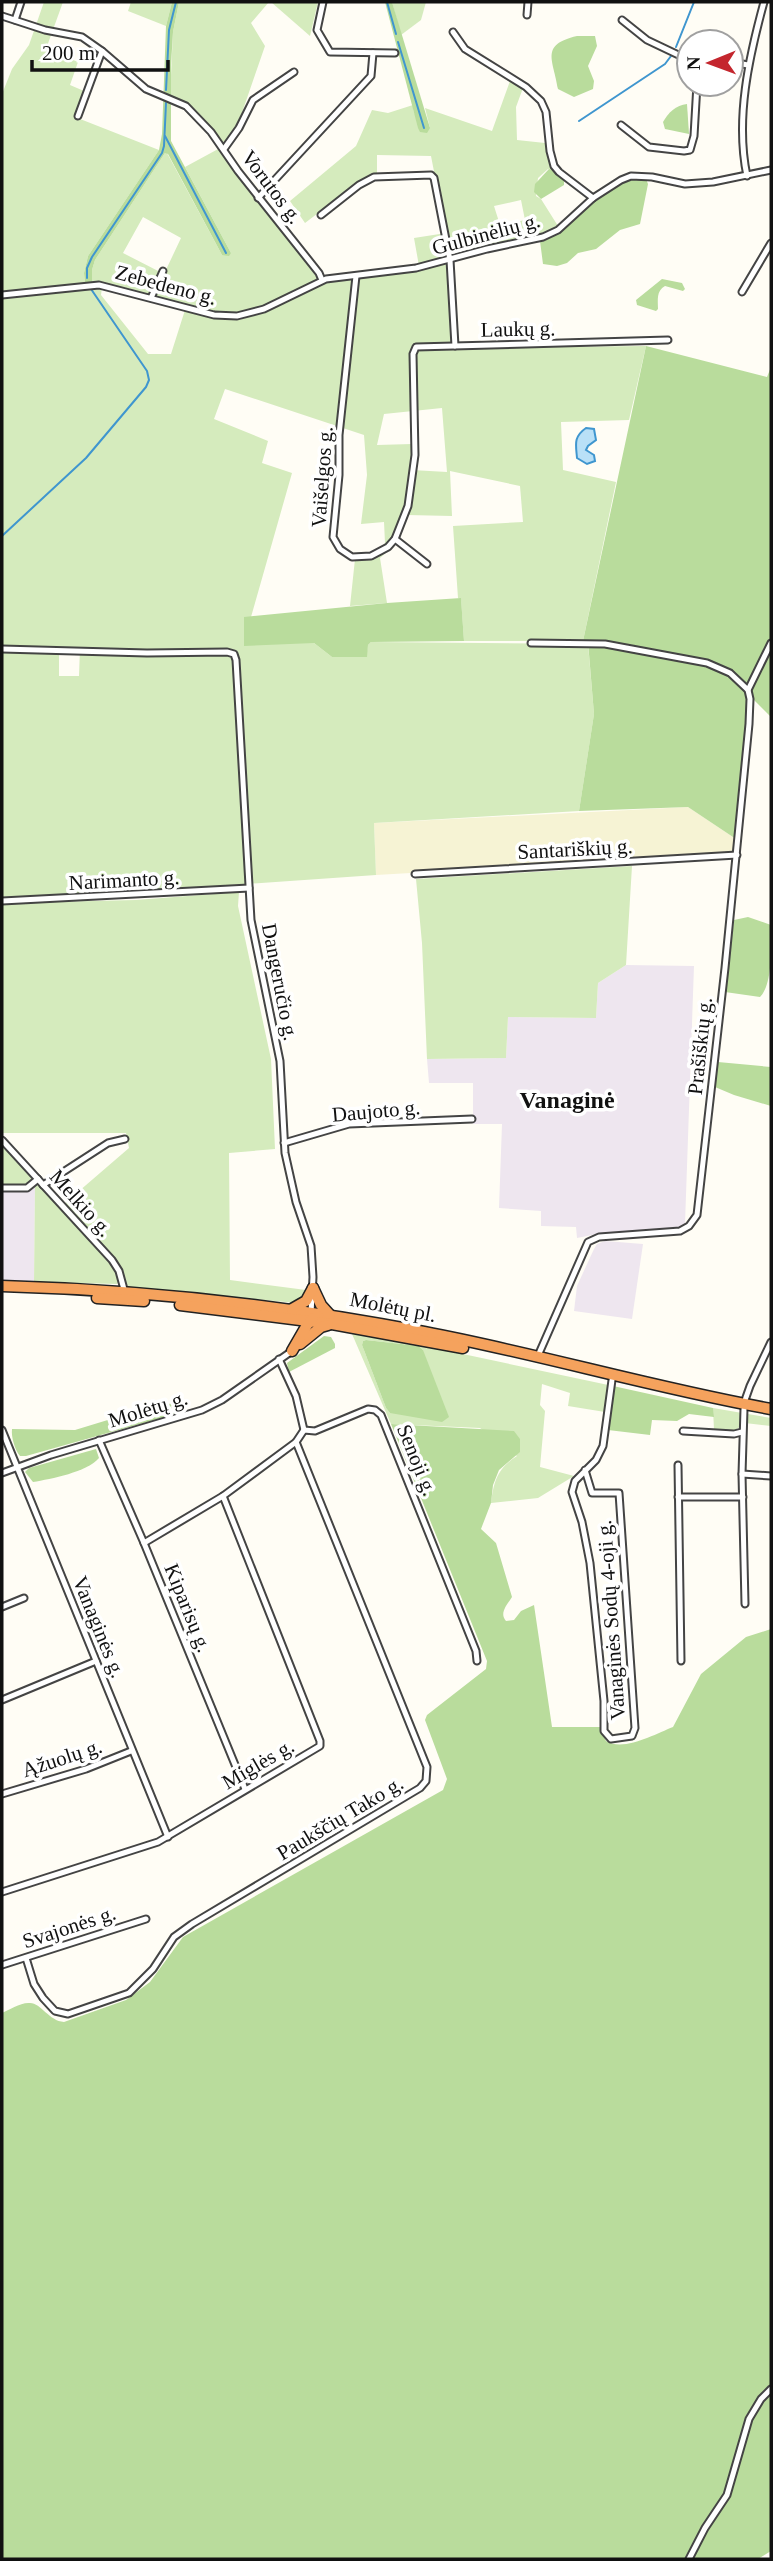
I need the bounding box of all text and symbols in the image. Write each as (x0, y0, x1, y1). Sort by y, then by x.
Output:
scale bar (32, 28, 168, 72)
north arrow (675, 28, 745, 98)
text: 200 m (42, 41, 95, 65)
text: N (683, 56, 704, 70)
street label: Vorutos g. (237, 145, 307, 229)
street label: Gulbinėlių g. (429, 208, 543, 260)
street label: Zebedeno g. (113, 260, 219, 310)
street label: Laukų g. (480, 316, 556, 342)
street label: Vaišelgos g. (306, 426, 338, 528)
street label: Santariškių g. (517, 834, 633, 864)
street label: Narimanto g. (68, 865, 180, 895)
street label: Dangeručio g. (257, 921, 303, 1043)
street label: Prašiškių g. (683, 996, 717, 1096)
district label: Vanaginė (519, 1087, 615, 1113)
street label: Daujoto g. (331, 1095, 421, 1127)
street label: Melkio g. (45, 1165, 117, 1241)
street label: Molėtų pl. (348, 1287, 438, 1327)
street label: Molėtų g. (105, 1386, 191, 1432)
street label: Senoji g. (392, 1421, 442, 1499)
street label: Vanaginės Sodų 4-oji g. (592, 1519, 630, 1721)
street label: Kiparisų g. (159, 1560, 217, 1656)
street label: Vanaginės g. (68, 1573, 130, 1681)
street label: Ąžuolų g. (19, 1734, 105, 1782)
street label: Miglės g. (218, 1734, 298, 1794)
street label: Paukščių Tako g. (272, 1771, 408, 1865)
street label: Svajonės g. (19, 1901, 119, 1953)

